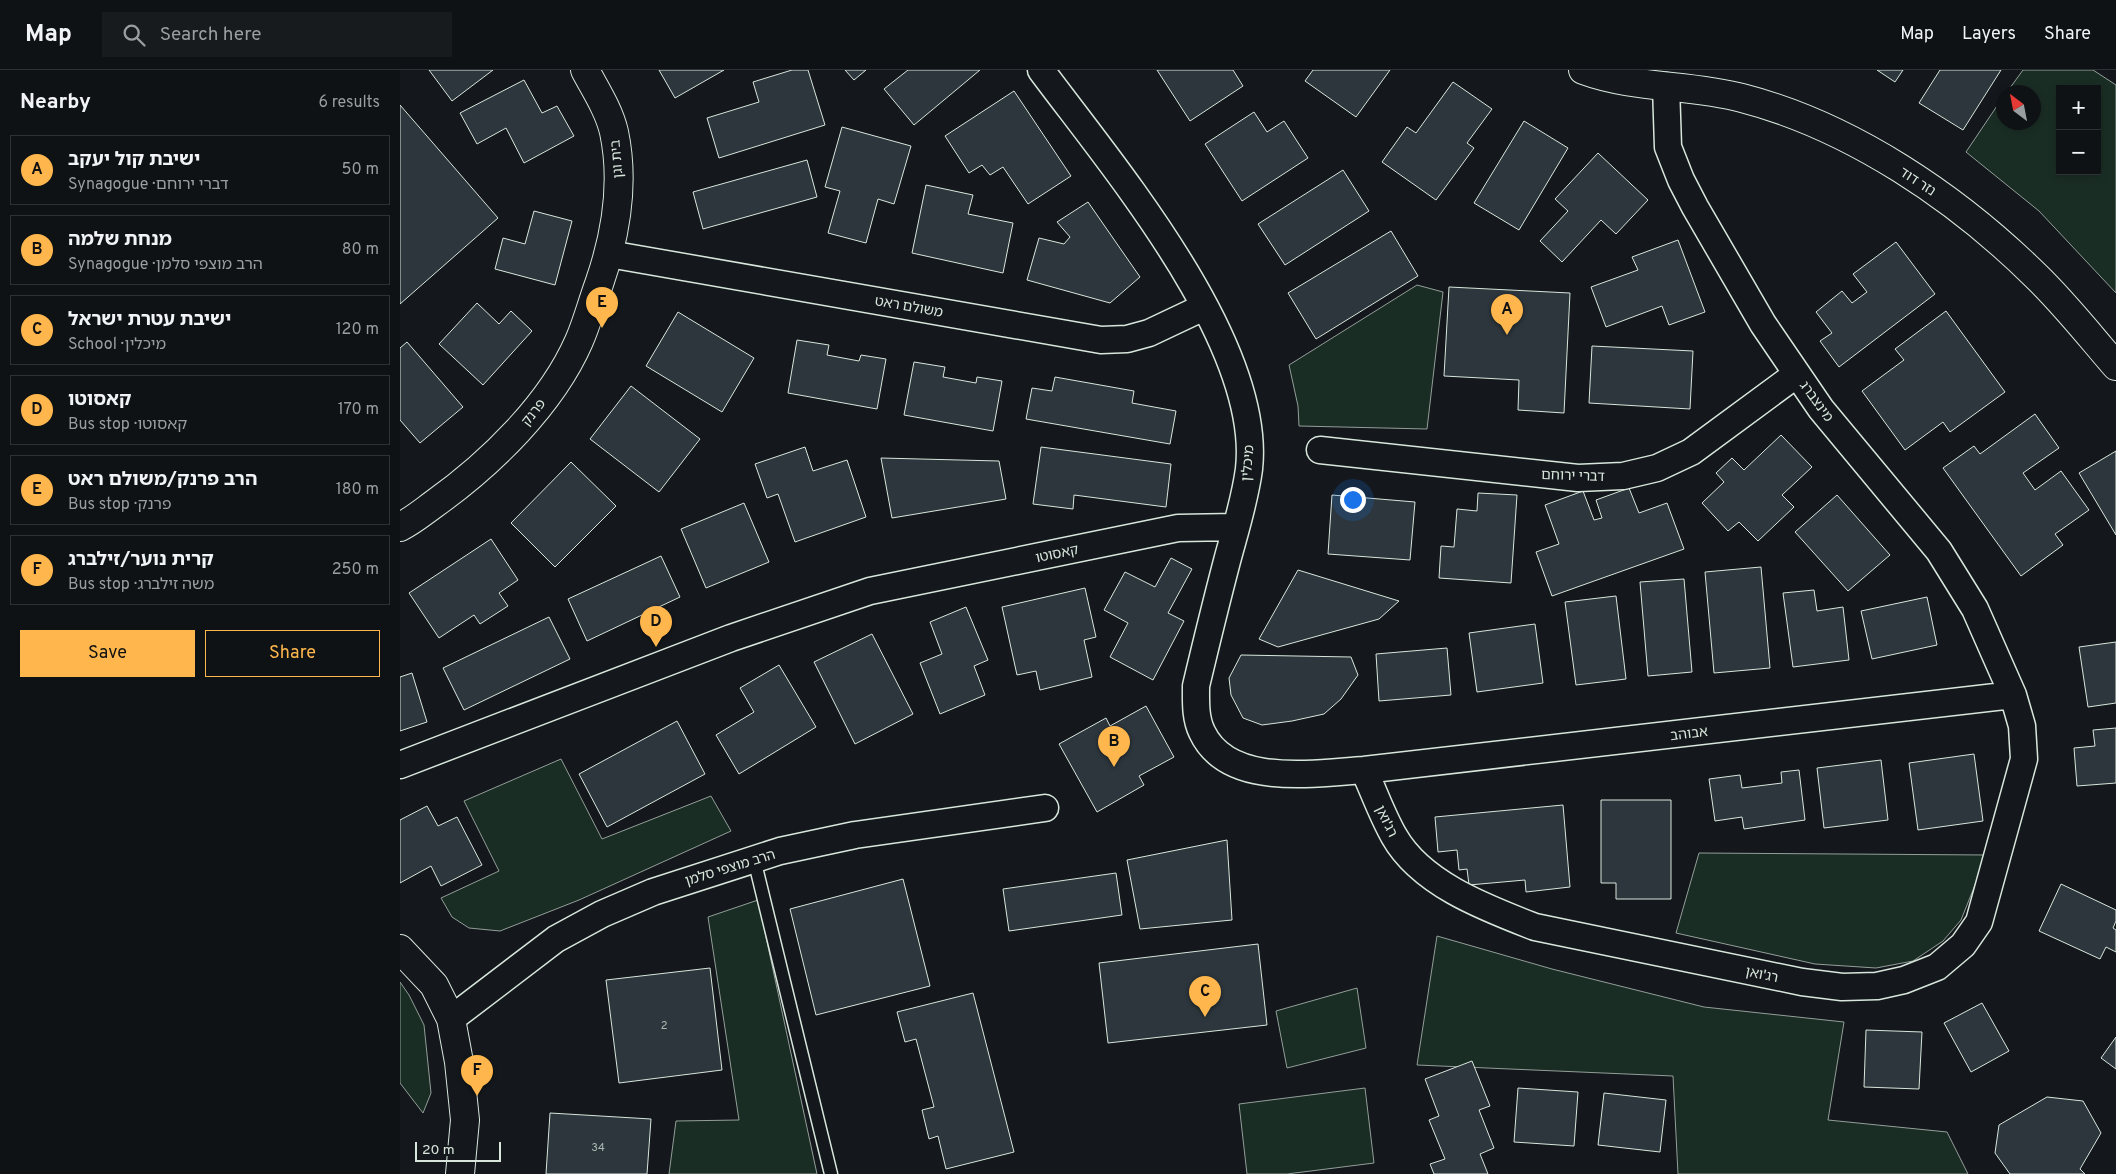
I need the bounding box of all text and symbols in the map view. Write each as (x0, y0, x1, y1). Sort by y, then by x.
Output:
search box (102, 12, 452, 57)
text: Map (25, 20, 72, 50)
icon: search (120, 21, 148, 49)
text: Search here (160, 23, 261, 47)
text: Map (1900, 23, 1934, 46)
text: Layers (1962, 23, 2016, 46)
text: Share (2044, 23, 2091, 46)
north arrow (1996, 85, 2041, 130)
map controls (2056, 85, 2101, 175)
button: + (2056, 85, 2101, 130)
text: Nearby (20, 89, 91, 116)
text: 6 results (318, 93, 380, 113)
button: − (2056, 130, 2101, 175)
street label: בית וגן (607, 139, 628, 179)
text: ישיבת קול יעקב (68, 148, 200, 172)
text: A (31, 160, 43, 180)
text: 50 m (342, 160, 379, 180)
street label: נזר דוד (1896, 164, 1939, 200)
text: Synagogue · דברי ירוחם (68, 175, 229, 195)
text: מנחת שלמה (68, 228, 172, 252)
text: B (31, 240, 43, 260)
text: 80 m (342, 240, 379, 260)
text: Synagogue · הרב מוצפי סלמן (68, 255, 263, 275)
pin: E (586, 287, 618, 328)
street label: משולם ראט (873, 293, 944, 322)
pin: A (1491, 294, 1523, 335)
text: ישיבת עטרת ישראל (68, 308, 231, 332)
text: C (32, 320, 42, 340)
text: 120 m (336, 320, 379, 340)
text: School · מיכלין (68, 335, 166, 355)
street label: מינצברג (1795, 378, 1836, 426)
text: קאסוטו (68, 388, 131, 412)
street label: פרנק (518, 396, 550, 430)
text: D (31, 400, 43, 420)
text: 170 m (338, 400, 379, 420)
text: Bus stop · קאסוטו (68, 415, 187, 435)
street label: מיכלין (1238, 444, 1259, 482)
street label: דברי ירוחם (1541, 467, 1605, 486)
text: הרב פרנק/משולם ראט (68, 468, 257, 492)
text: E (32, 480, 42, 500)
text: 180 m (336, 480, 379, 500)
your location (1340, 487, 1366, 513)
text: Bus stop · פרנק (68, 495, 172, 515)
street label: קאסוטו (1034, 542, 1081, 567)
text: קרית נוער/זילברג (68, 548, 214, 572)
text: F (32, 560, 42, 580)
text: 250 m (332, 560, 379, 580)
text: Bus stop · משה זילברג (68, 575, 214, 595)
pin: D (640, 606, 672, 647)
button: Save (20, 630, 195, 677)
button: Share (205, 630, 380, 677)
street label: אבוהב (1669, 724, 1709, 745)
pin: B (1098, 726, 1130, 767)
street label: רג'ואן (1371, 803, 1401, 840)
street label: הרב מוצפי סלמן (683, 847, 778, 890)
street label: רג'ואן (1744, 964, 1780, 987)
pin: C (1189, 976, 1221, 1017)
house number: 2 (661, 1019, 667, 1033)
pin: F (461, 1055, 493, 1096)
scale bar (415, 1139, 501, 1162)
house number: 34 (591, 1141, 605, 1155)
text: 20 m (422, 1142, 455, 1159)

